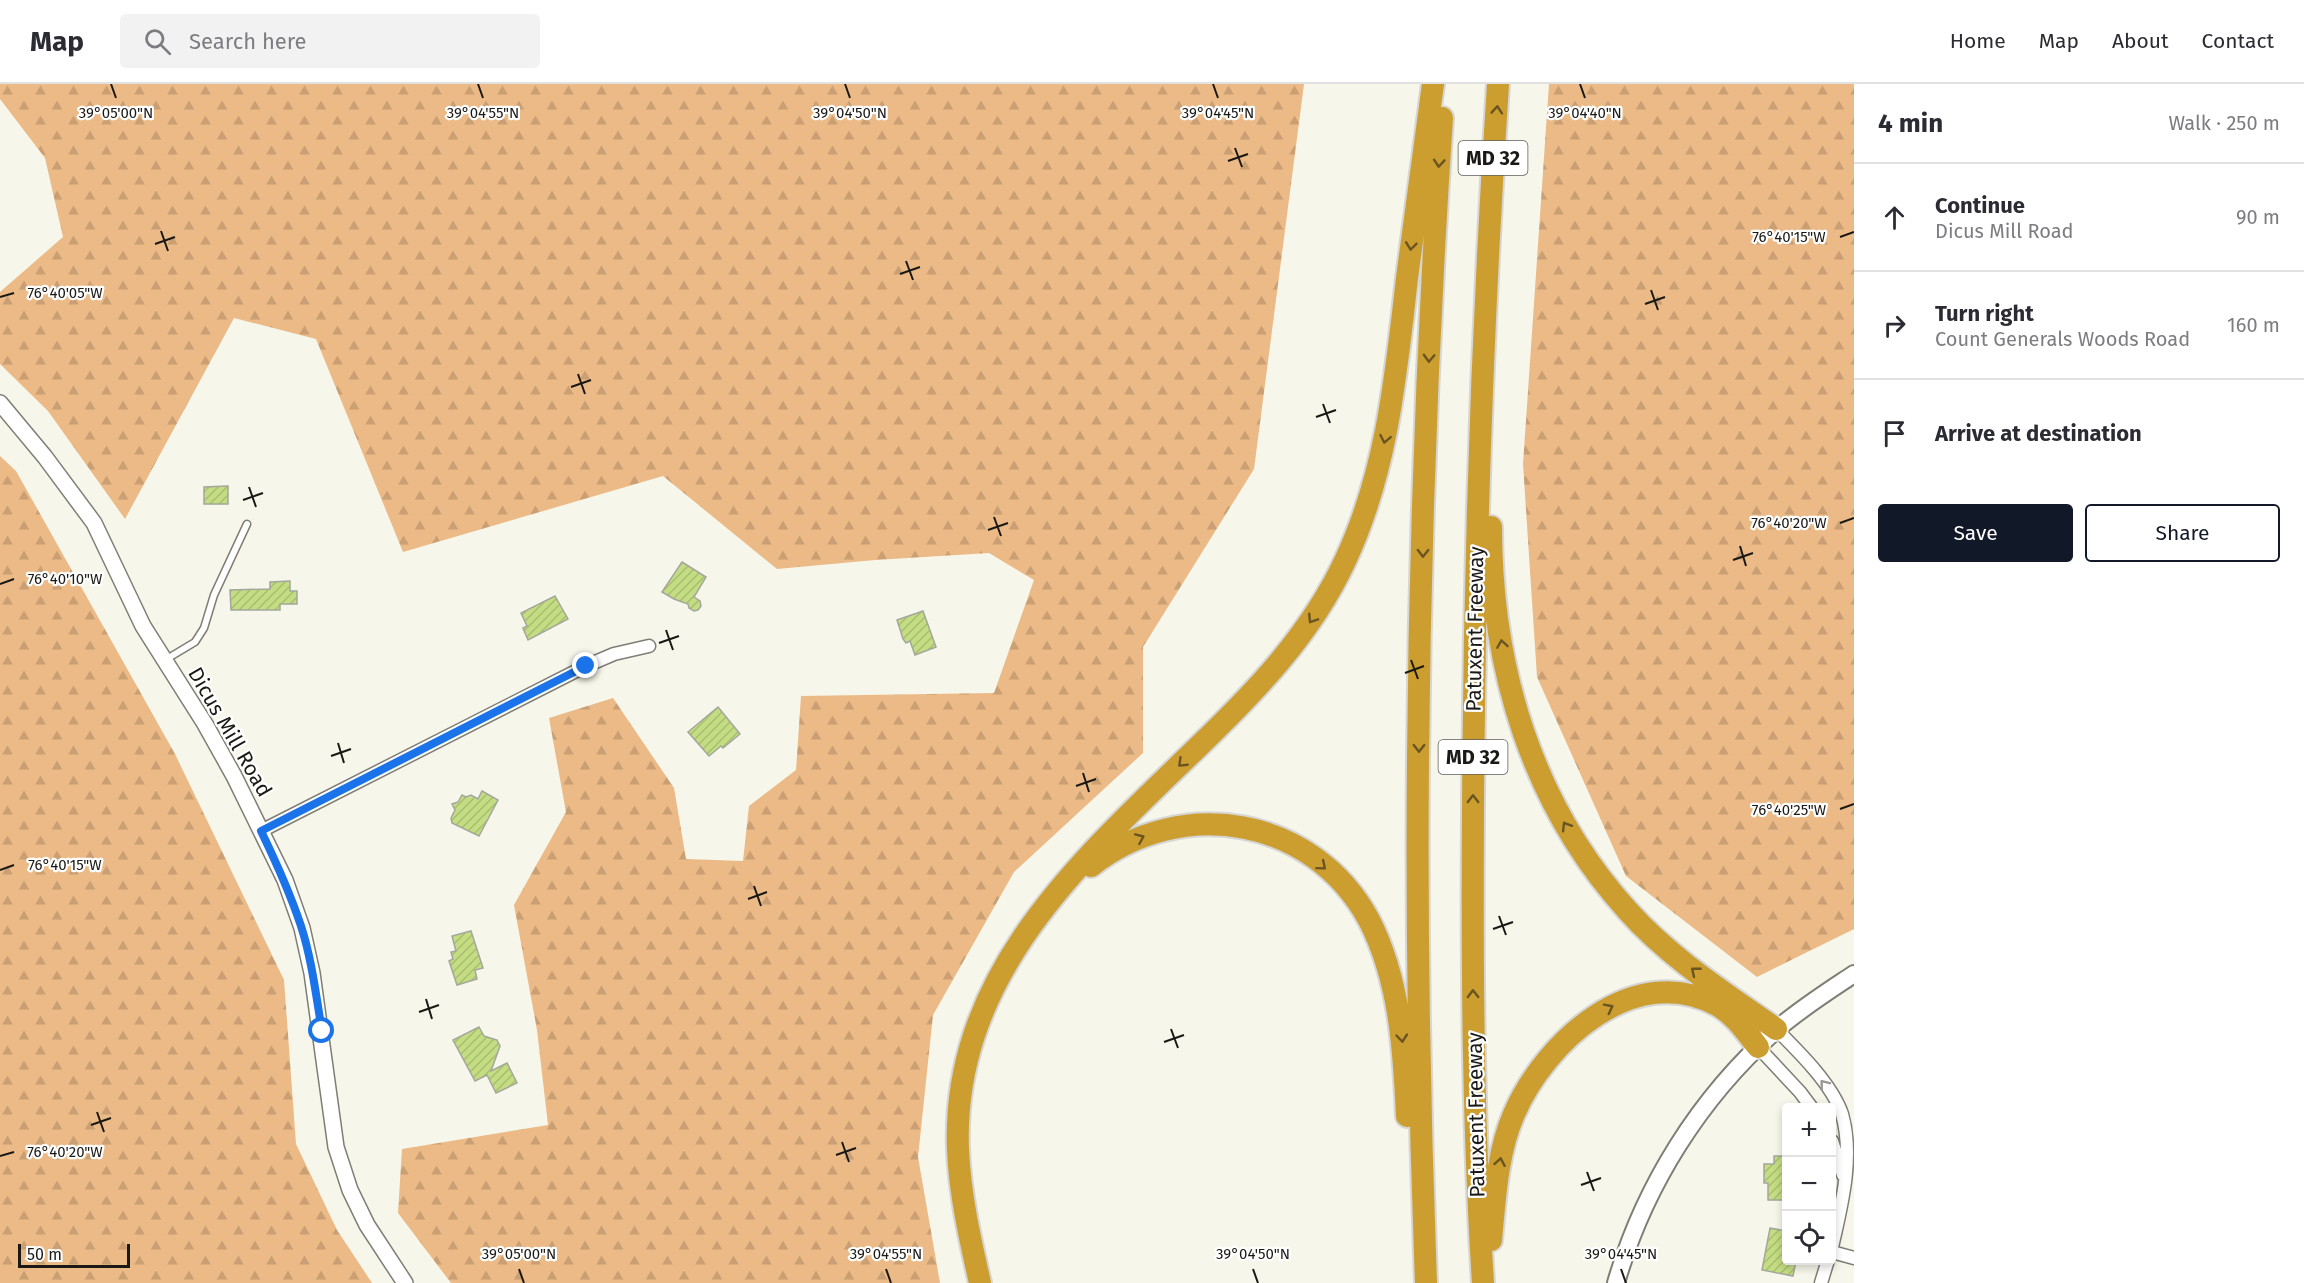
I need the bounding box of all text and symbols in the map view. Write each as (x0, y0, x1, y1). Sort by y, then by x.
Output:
search box (120, 14, 540, 68)
text: Map (30, 25, 84, 58)
icon: search (141, 25, 174, 58)
text: Search here (189, 28, 307, 55)
text: Home (1950, 28, 2006, 54)
text: Map (2039, 28, 2079, 54)
text: About (2112, 28, 2169, 54)
text: Contact (2202, 28, 2274, 54)
text: 39°05'00"N (79, 104, 153, 122)
text: 39°04'55"N (447, 104, 519, 122)
text: 39°04'50"N (813, 104, 887, 122)
text: 39°04'45"N (1182, 104, 1254, 122)
text: 39°04'40"N (1548, 104, 1622, 122)
one-way arrow (1490, 105, 1503, 114)
text: 4 min (1878, 108, 1943, 139)
text: Walk · 250 m (2168, 111, 2280, 135)
road number: MD 32 (1458, 141, 1528, 175)
one-way arrow (1433, 159, 1446, 168)
text: Continue (1935, 192, 2025, 219)
icon: ahead (1878, 201, 1911, 234)
text: 90 m (2236, 205, 2280, 229)
text: Dicus Mill Road (1935, 219, 2074, 243)
text: 76°40'15"W (1752, 228, 1826, 246)
one-way arrow (1405, 242, 1418, 251)
text: 76°40'05"W (27, 284, 103, 302)
text: Turn right (1935, 300, 2034, 327)
icon: right (1878, 309, 1911, 342)
text: 160 m (2227, 313, 2280, 337)
text: Count Generals Woods Road (1935, 327, 2190, 351)
one-way arrow (1423, 354, 1436, 363)
icon: arrive (1878, 417, 1911, 450)
text: Arrive at destination (1935, 420, 2142, 447)
one-way arrow (1379, 434, 1392, 444)
button: Save (1878, 504, 2073, 562)
button: Share (2085, 504, 2280, 562)
text: 76°40'20"W (1751, 514, 1827, 532)
street label: Patuxent Freeway (1461, 545, 1489, 712)
one-way arrow (1417, 548, 1429, 557)
text: 76°40'10"W (28, 570, 103, 588)
one-way arrow (1308, 612, 1319, 623)
one-way arrow (1496, 639, 1508, 648)
route end (572, 652, 598, 678)
street label: Dicus Mill Road (182, 663, 278, 801)
road number: MD 32 (1438, 740, 1508, 774)
one-way arrow (1413, 743, 1425, 752)
one-way arrow (1178, 756, 1189, 767)
one-way arrow (1467, 794, 1479, 803)
text: 76°40'25"W (1752, 801, 1827, 819)
one-way arrow (1562, 822, 1573, 832)
one-way arrow (1134, 833, 1145, 845)
text: 76°40'15"W (28, 856, 102, 874)
one-way arrow (1315, 858, 1326, 869)
one-way arrow (1691, 967, 1702, 978)
one-way arrow (1467, 989, 1479, 998)
one-way arrow (1602, 1004, 1613, 1016)
route start (308, 1017, 334, 1043)
street label: Patuxent Freeway (1462, 1031, 1490, 1198)
one-way arrow (1395, 1033, 1408, 1043)
one-way arrow (1821, 1080, 1832, 1091)
map controls (1782, 1103, 1836, 1265)
button: + (1782, 1103, 1836, 1157)
text: 76°40'20"W (27, 1143, 103, 1161)
one-way arrow (1494, 1157, 1506, 1167)
button: − (1782, 1157, 1836, 1211)
button: locate (1782, 1211, 1836, 1265)
scale bar (18, 1241, 130, 1268)
text: 50 m (27, 1245, 62, 1264)
text: 39°05'00"N (482, 1245, 556, 1263)
text: 39°04'55"N (850, 1245, 922, 1263)
text: 39°04'50"N (1216, 1245, 1290, 1263)
text: 39°04'45"N (1585, 1245, 1657, 1263)

